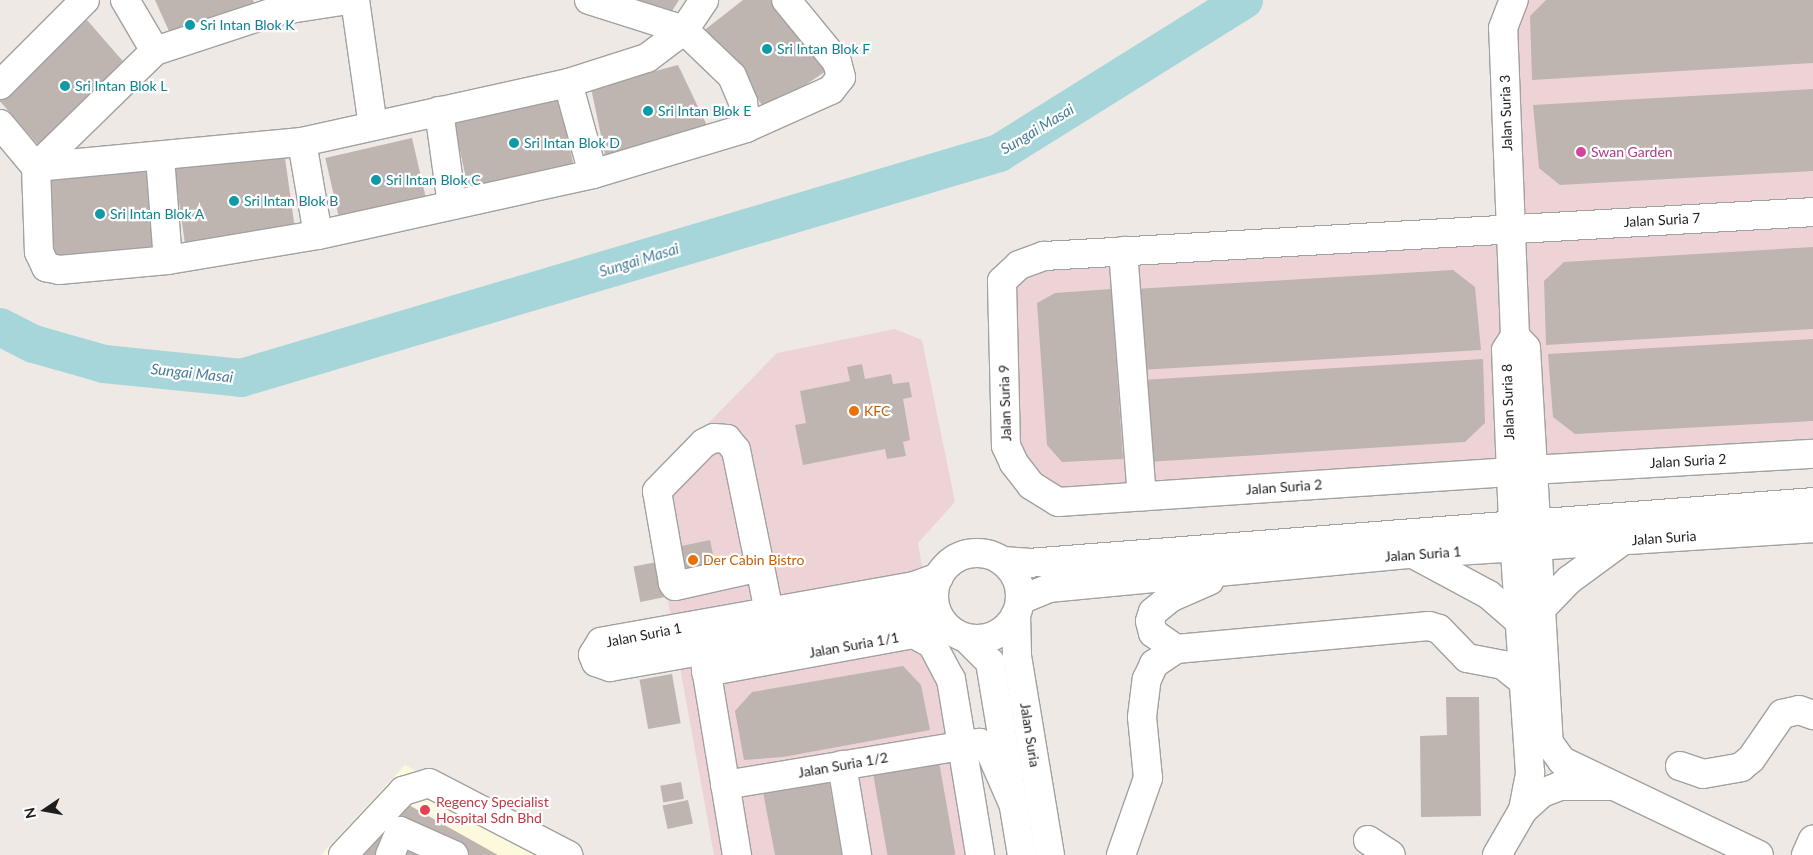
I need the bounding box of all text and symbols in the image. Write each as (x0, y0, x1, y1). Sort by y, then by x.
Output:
place label: Sri Intan Blok K (200, 17, 295, 33)
marker: Sri Intan Blok K (184, 19, 196, 31)
place label: Sri Intan Blok F (777, 41, 870, 57)
marker: Sri Intan Blok F (761, 43, 773, 55)
street label: Jalan Suria 3 (1496, 74, 1516, 152)
place label: Sri Intan Blok L (75, 78, 167, 94)
marker: Sri Intan Blok L (59, 80, 71, 92)
water label: Sungai Masai (997, 100, 1077, 158)
place label: Sri Intan Blok E (658, 103, 751, 119)
marker: Sri Intan Blok E (642, 105, 654, 117)
place label: Sri Intan Blok D (524, 135, 620, 151)
marker: Sri Intan Blok D (508, 137, 520, 149)
place label: Swan Garden (1591, 144, 1673, 160)
marker: Swan Garden (1575, 146, 1587, 158)
place label: Sri Intan Blok C (386, 172, 481, 188)
marker: Sri Intan Blok C (370, 174, 382, 186)
place label: Sri Intan Blok B (244, 193, 338, 209)
marker: Sri Intan Blok B (228, 195, 240, 207)
place label: Sri Intan Blok A (110, 206, 205, 222)
marker: Sri Intan Blok A (94, 208, 106, 220)
street label: Jalan Suria 7 (1623, 210, 1701, 230)
water label: Sungai Masai (597, 239, 681, 281)
water label: Sungai Masai (150, 360, 234, 386)
street label: Jalan Suria 8 (1498, 363, 1518, 441)
street label: Jalan Suria 9 (995, 364, 1015, 442)
place label: KFC (864, 403, 890, 419)
marker: KFC (848, 405, 860, 417)
street label: Jalan Suria 2 (1649, 451, 1727, 471)
street label: Jalan Suria 2 (1245, 476, 1323, 498)
street label: Jalan Suria (1631, 527, 1697, 549)
street label: Jalan Suria 1 (1384, 543, 1462, 565)
place label: Der Cabin Bistro (703, 552, 805, 568)
marker: Der Cabin Bistro (687, 554, 699, 566)
street label: Jalan Suria 1 (605, 619, 683, 651)
street label: Jalan Suria 1/1 (808, 629, 900, 661)
street label: Jalan Suria (1017, 702, 1043, 768)
street label: Jalan Suria 1/2 (797, 749, 889, 781)
north arrow (20, 785, 70, 835)
place label: Regency Specialist Hospital Sdn Bhd (436, 794, 549, 826)
marker: Regency Specialist Hospital Sdn Bhd (418, 803, 432, 817)
text: N (20, 806, 39, 820)

